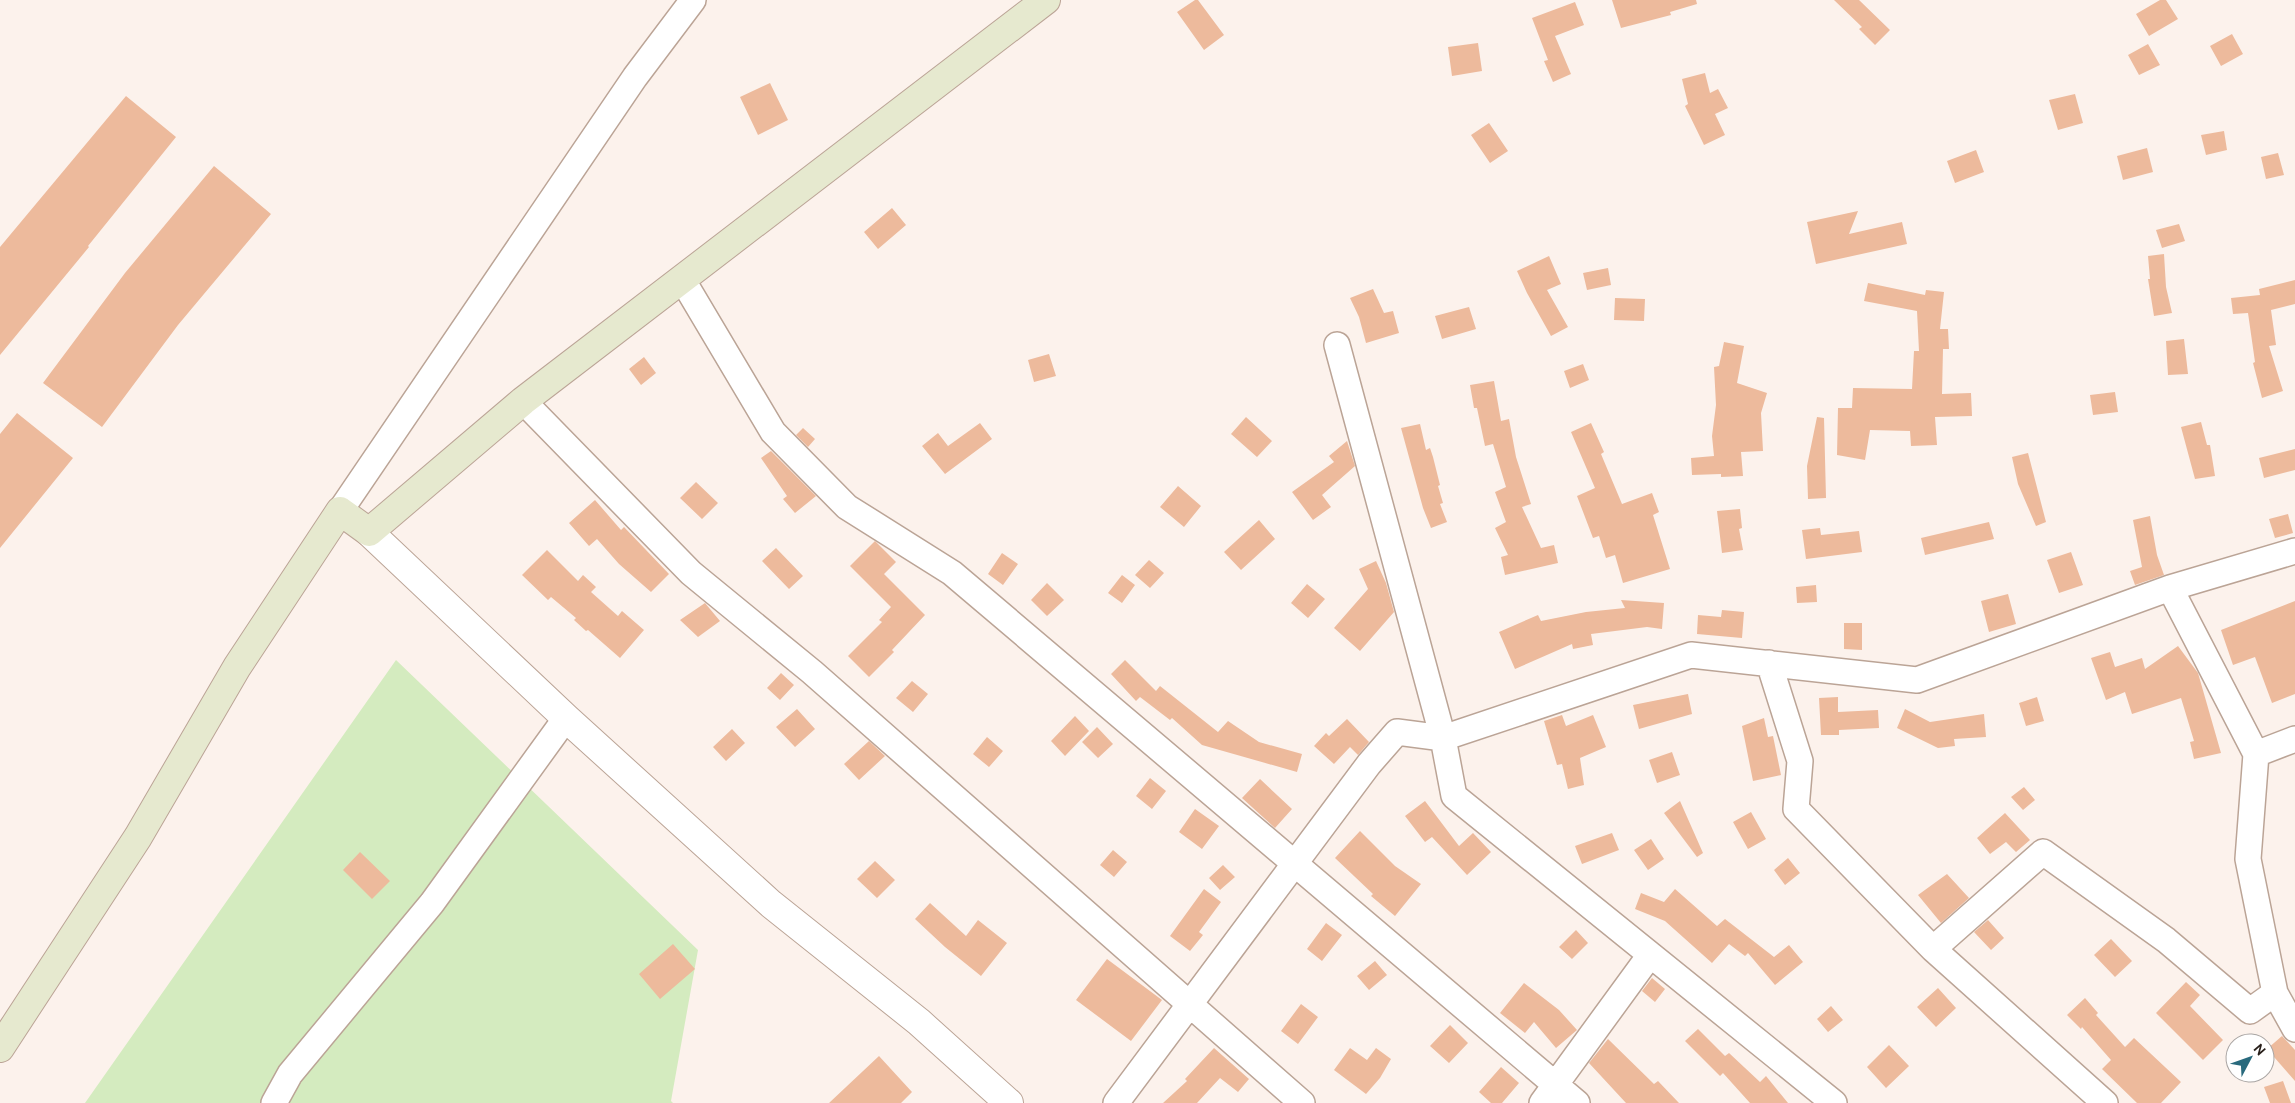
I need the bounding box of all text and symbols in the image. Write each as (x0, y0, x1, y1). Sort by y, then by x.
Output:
north arrow (2225, 1033, 2275, 1083)
text: N (2250, 1040, 2270, 1059)

